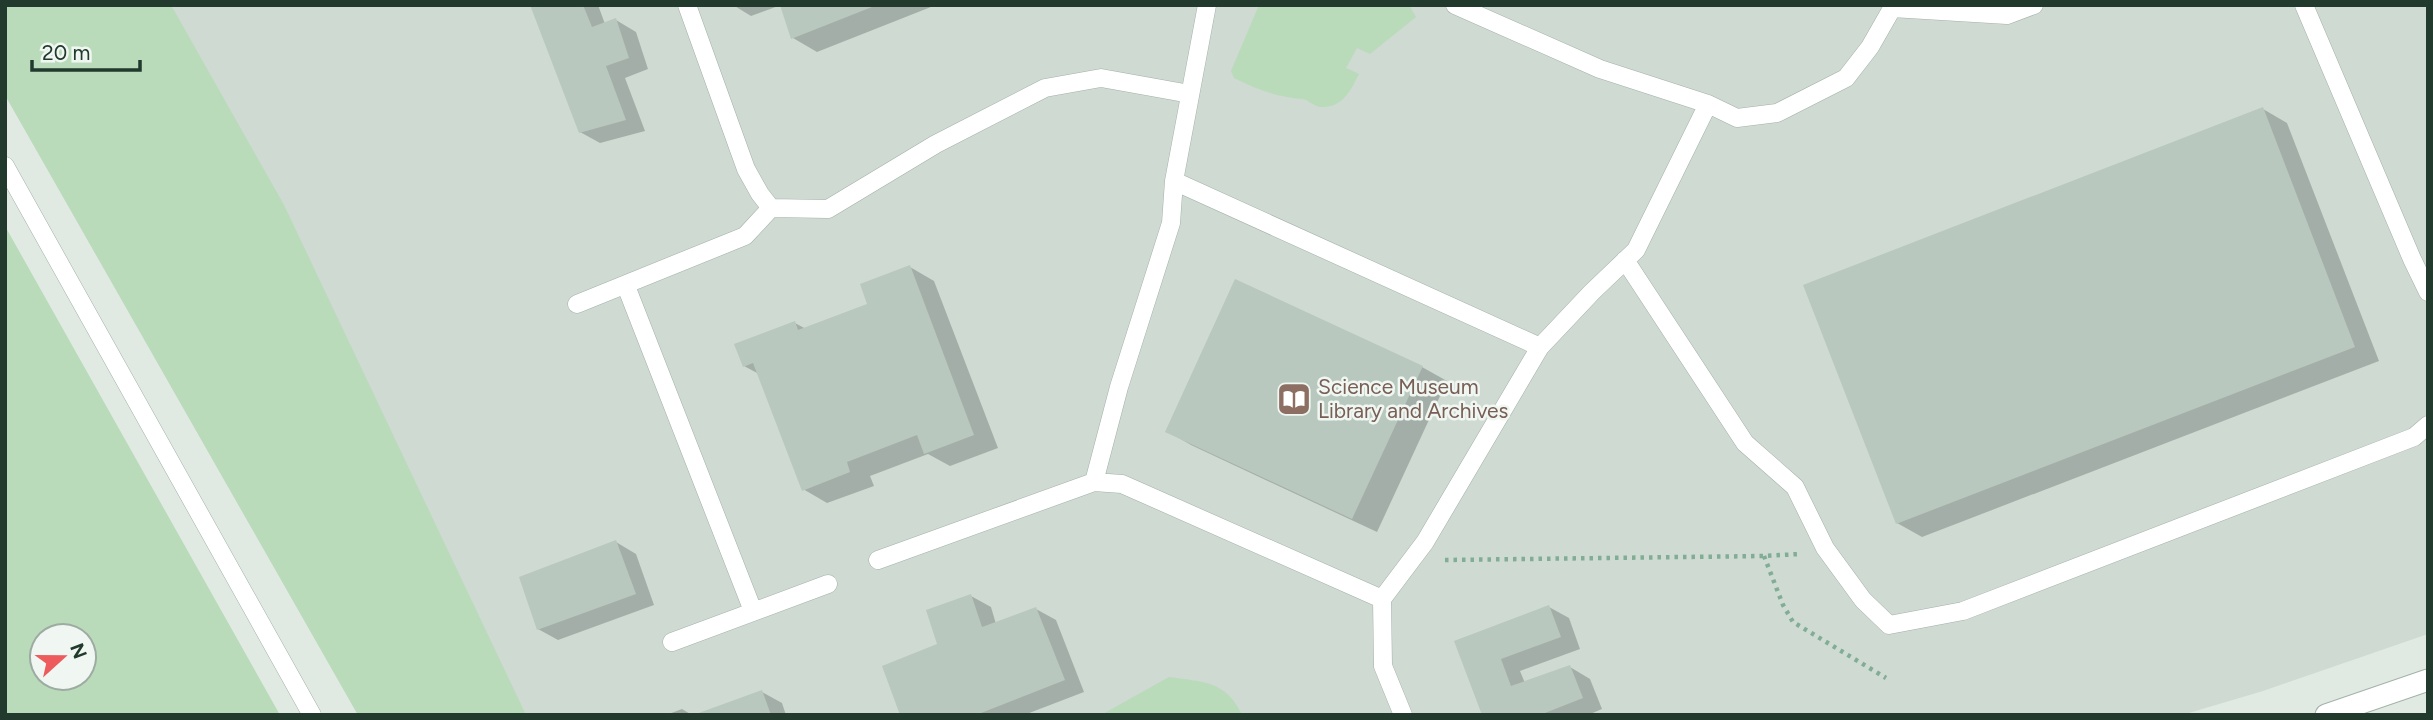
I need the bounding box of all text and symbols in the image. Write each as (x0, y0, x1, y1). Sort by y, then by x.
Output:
scale bar (32, 28, 140, 72)
text: 20 m (42, 40, 90, 65)
place label: Science Museum Library and Archives (1318, 374, 1508, 423)
library icon: Science Museum Library and Archives (1275, 380, 1313, 418)
north arrow (28, 622, 98, 692)
text: N (65, 640, 92, 662)

